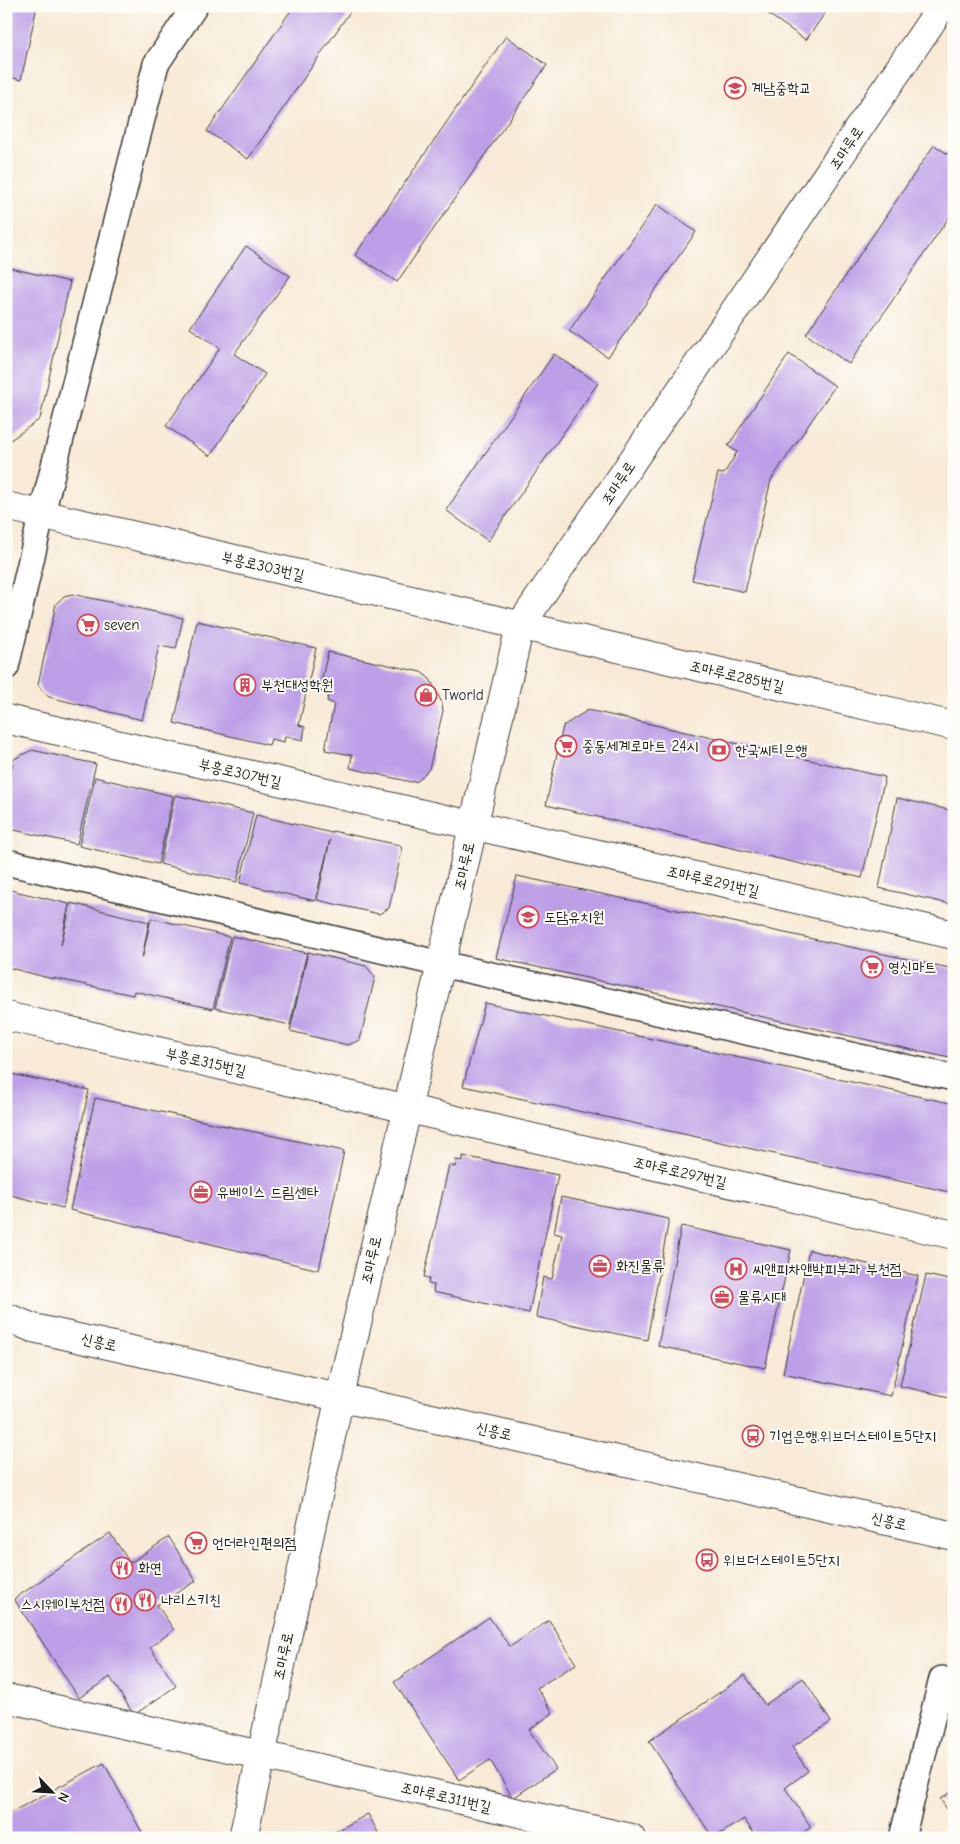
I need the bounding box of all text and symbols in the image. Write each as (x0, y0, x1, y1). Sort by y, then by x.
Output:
school or university icon: 계남중학교 (723, 76, 747, 100)
place label: 계남중학교 (751, 79, 811, 97)
street label: 조마루로 (825, 123, 867, 173)
street label: 조마루로 (597, 458, 639, 508)
street label: 부흥로303번길 (220, 548, 306, 584)
supermarket icon: seven (76, 613, 100, 637)
place label: seven (104, 616, 140, 634)
street label: 조마루로285번길 (688, 656, 786, 696)
building icon: 부천대성학원 (233, 673, 257, 697)
place label: 부천대성학원 (261, 676, 333, 694)
shop icon: Tworld (414, 683, 438, 707)
place label: Tworld (442, 686, 484, 704)
supermarket icon: 중동세계로마트 24시 (554, 734, 578, 758)
place label: 중동세계로마트 24시 (582, 737, 699, 755)
bank icon: 한국씨티은행 (707, 738, 731, 762)
place label: 한국씨티은행 (735, 741, 807, 759)
street label: 부흥로307번길 (197, 755, 283, 791)
street label: 조마루로 (450, 840, 478, 892)
street label: 조마루로291번길 (665, 862, 761, 900)
school or university icon: 도담유치원 (516, 905, 540, 929)
place label: 도담유치원 (544, 908, 604, 926)
supermarket icon: 영신마트 (860, 955, 884, 979)
place label: 영신마트 (888, 958, 936, 976)
street label: 부흥로315번길 (164, 1044, 248, 1080)
street label: 조마루로297번길 (632, 1153, 728, 1191)
office icon: 유베이스 드림센타 (189, 1180, 213, 1204)
place label: 유베이스 드림센타 (217, 1183, 319, 1201)
street label: 조마루로 (357, 1234, 385, 1286)
office icon: 화진물류 (588, 1254, 612, 1278)
place label: 화진물류 (616, 1257, 664, 1275)
hospital icon: 씨앤피차앤박피부과 부천점 (724, 1257, 748, 1281)
place label: 씨앤피차앤박피부과 부천점 (752, 1260, 902, 1278)
office icon: 물류시대 (710, 1285, 734, 1309)
place label: 물류시대 (738, 1288, 786, 1306)
street label: 신흥로 (79, 1329, 119, 1355)
street label: 신흥로 (474, 1418, 514, 1444)
bus stop icon: 기업은행.위브더스테이트5단지 (741, 1424, 765, 1448)
place label: 기업은행.위브더스테이트5단지 (769, 1427, 936, 1445)
street label: 신흥로 (869, 1508, 909, 1534)
supermarket icon: 언더라인편의점 (184, 1531, 208, 1555)
place label: 언더라인편의점 (212, 1534, 297, 1552)
bus stop icon: 위브더스테이트5단지 (695, 1548, 719, 1572)
place label: 위브더스테이트5단지 (723, 1551, 840, 1569)
restaurant icon: 화연 (110, 1556, 134, 1580)
place label: 화연 (138, 1559, 162, 1577)
restaurant icon: 나리스키친 (133, 1588, 157, 1612)
place label: 나리스키친 (161, 1591, 221, 1609)
restaurant icon: 스시웨이부천점 (109, 1592, 133, 1616)
place label: 스시웨이부천점 (21, 1595, 105, 1613)
street label: 조마루로 (269, 1631, 297, 1681)
north arrow (28, 1766, 78, 1816)
street label: 조마루로311번길 (399, 1778, 493, 1816)
text: N (54, 1790, 73, 1805)

